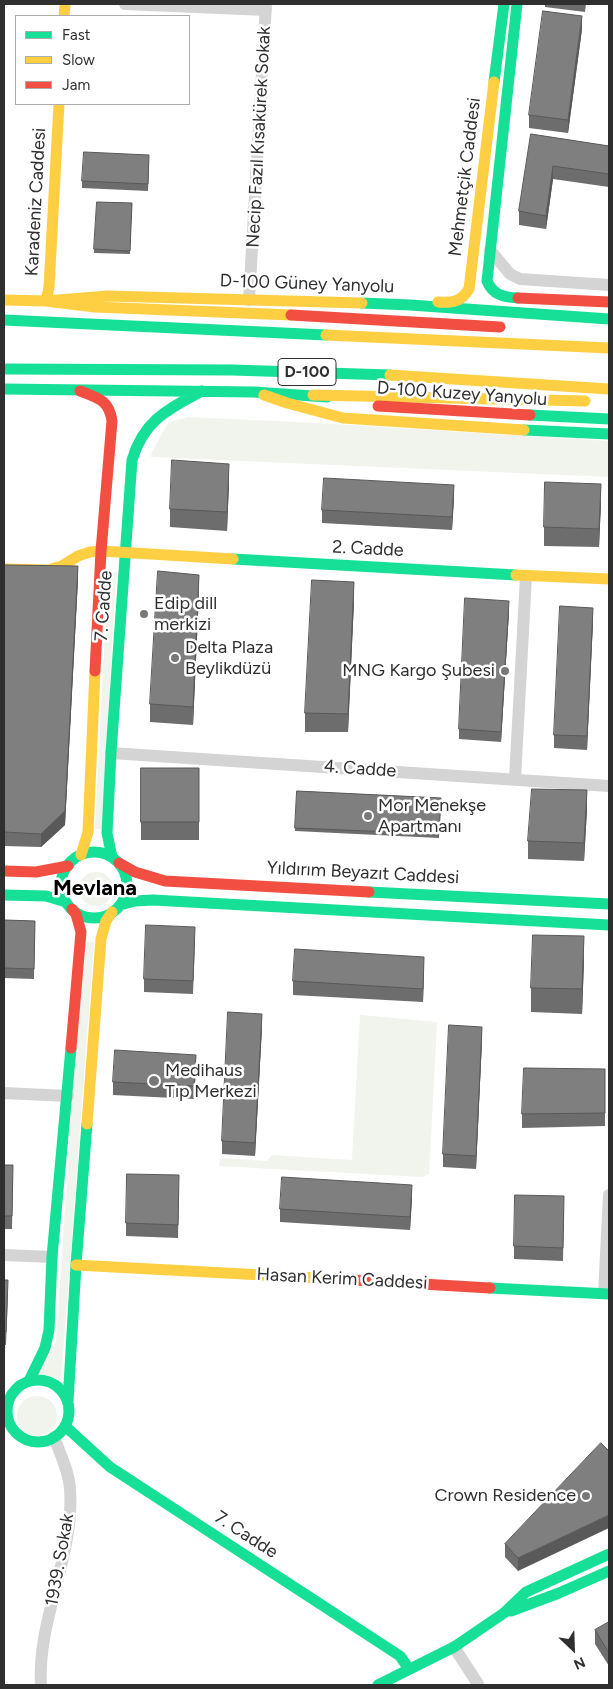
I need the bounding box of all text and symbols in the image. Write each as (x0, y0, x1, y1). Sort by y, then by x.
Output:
legend (15, 15, 190, 105)
text: Fast (62, 26, 90, 44)
street label: Necip Fazıl Kısakürek Sokak (242, 26, 276, 248)
text: Slow (62, 51, 95, 69)
text: Jam (62, 76, 90, 94)
street label: Mehmetçik Caddesi (445, 96, 485, 258)
street label: Karadeniz Caddesi (21, 127, 51, 277)
street label: D-100 Güney Yanyolu (219, 270, 395, 298)
road number: D-100 (278, 358, 336, 386)
street label: D-100 Kuzey Yanyolu (376, 377, 548, 411)
street label: 2. Cadde (332, 536, 404, 562)
street label: 7. Cadde (91, 570, 117, 642)
place label: Edip dill merkizi (154, 593, 217, 636)
marker: Edip dill merkizi (138, 608, 150, 620)
place label: Delta Plaza Beylikdüzü (185, 637, 273, 680)
marker: Delta Plaza Beylikdüzü (169, 652, 181, 664)
place label: MNG Kargo Şubesi (342, 660, 495, 682)
marker: MNG Kargo Şubesi (499, 665, 511, 677)
street label: 4. Cadde (323, 756, 397, 782)
place label: Mor Menekşe Apartmanı (378, 795, 486, 838)
marker: Mor Menekşe Apartmanı (362, 810, 374, 822)
street label: Yıldırım Beyazıt Caddesi (266, 857, 460, 889)
district label: Mevlana (53, 876, 137, 902)
place label: Medihaus Tıp Merkezi (165, 1060, 257, 1102)
marker: Medihaus Tıp Merkezi (147, 1074, 161, 1088)
street label: Hasan Kerim Caddesi (256, 1264, 428, 1294)
place label: Crown Residence (434, 1485, 576, 1507)
marker: Crown Residence (580, 1490, 592, 1502)
street label: 7. Cadde (210, 1507, 282, 1563)
street label: 1939. Sokak (41, 1512, 79, 1608)
north arrow (548, 1624, 598, 1674)
text: N (571, 1653, 588, 1673)

